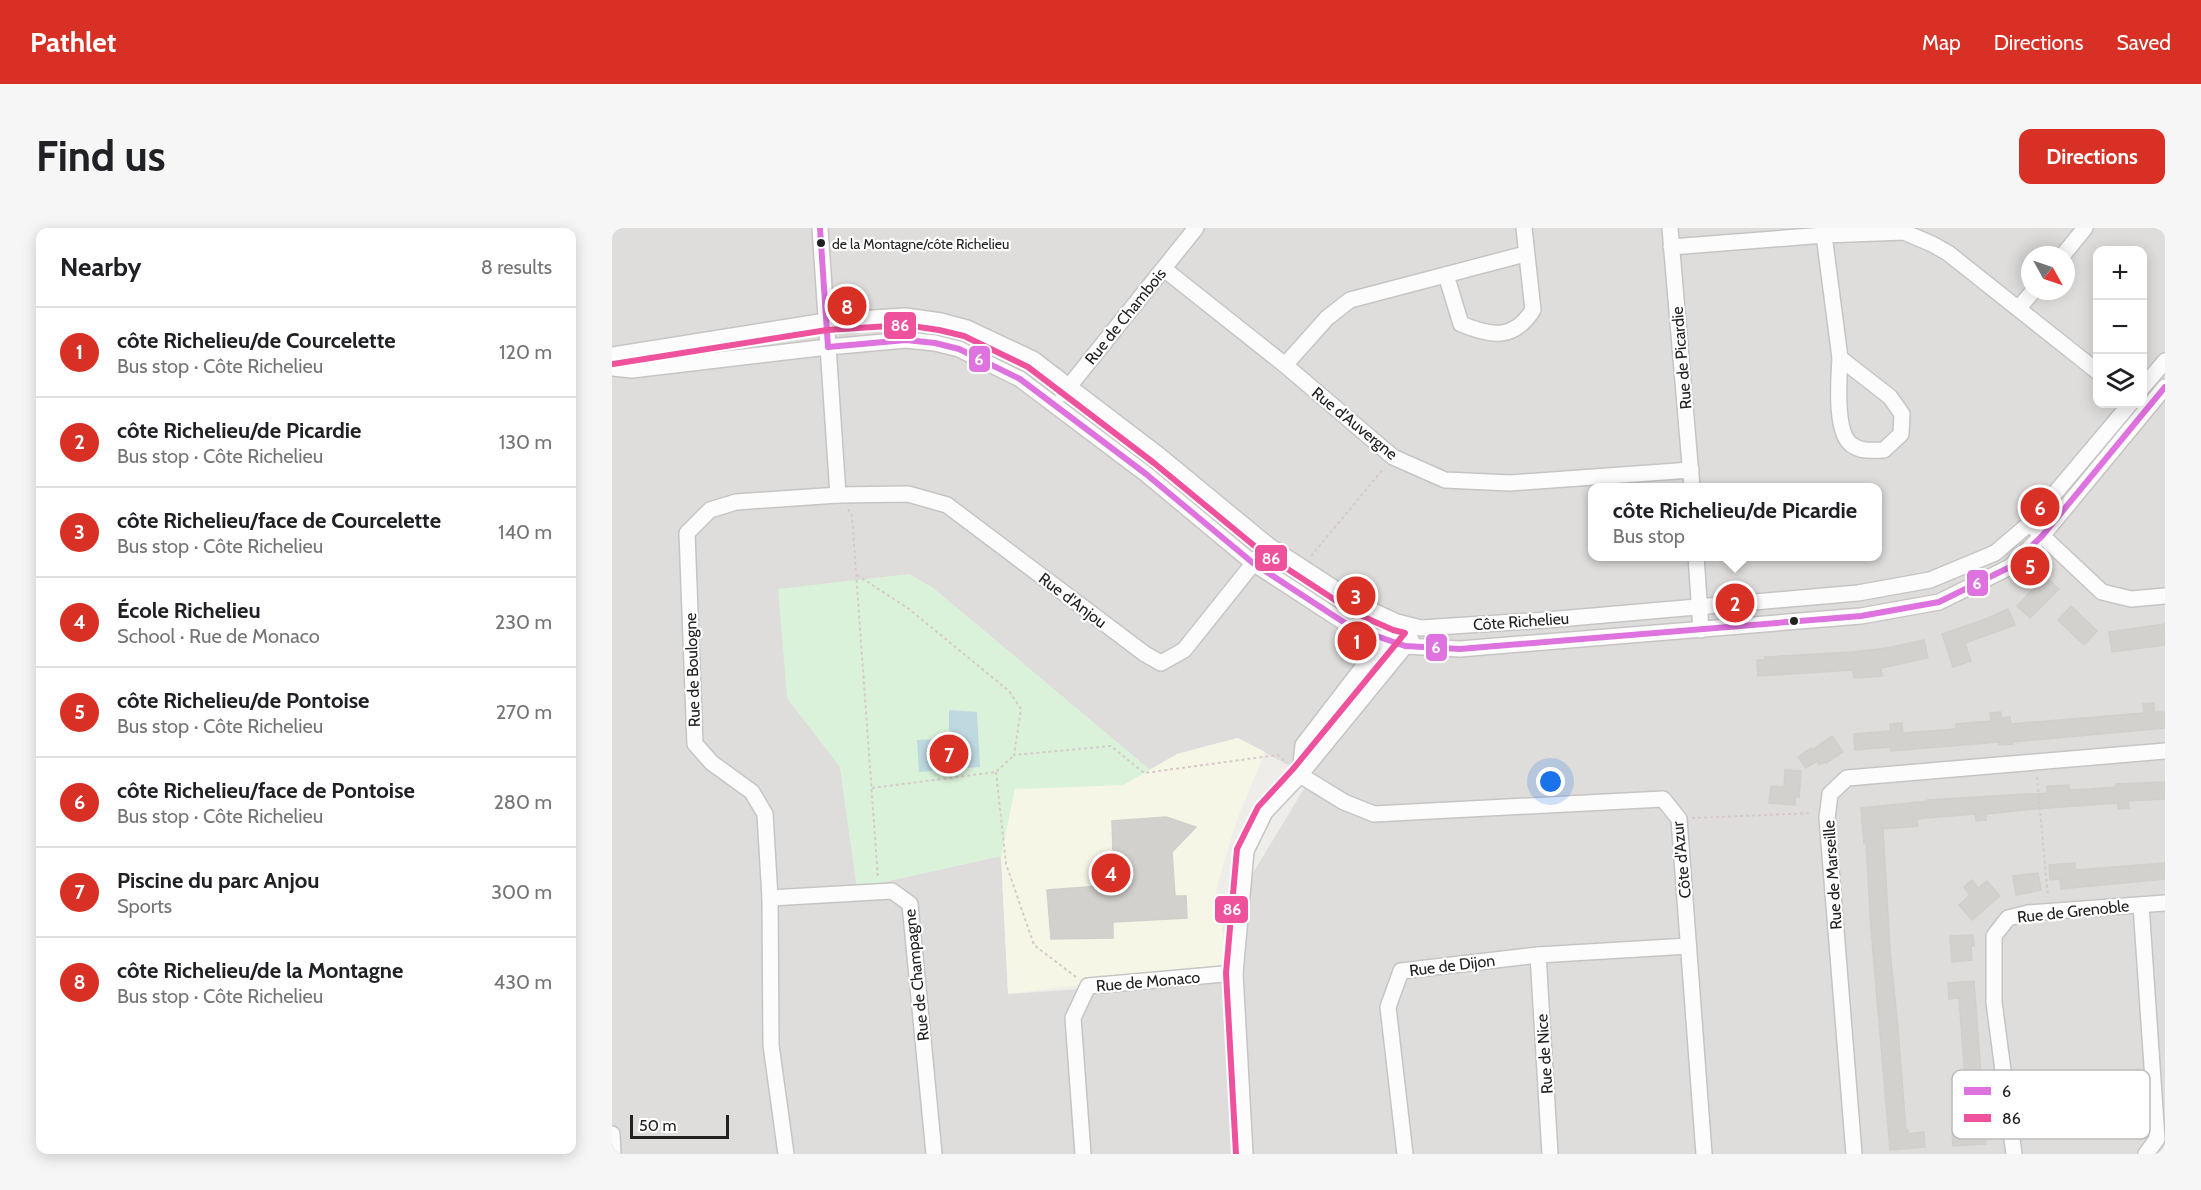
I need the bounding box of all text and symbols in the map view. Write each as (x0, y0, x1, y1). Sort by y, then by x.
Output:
text: Pathlet (30, 25, 116, 59)
text: Map (1922, 30, 1961, 55)
text: Directions (1994, 30, 2083, 55)
text: Saved (2116, 30, 2171, 55)
button: Directions (2019, 129, 2165, 184)
text: Find us (36, 130, 165, 182)
place label: de la Montagne/côte Richelieu (832, 235, 1009, 253)
marker: de la Montagne/côte Richelieu (815, 237, 827, 249)
north arrow (2021, 246, 2075, 300)
map controls (2093, 246, 2147, 408)
button: + (2093, 246, 2147, 300)
text: Nearby (60, 251, 141, 283)
text: 8 results (481, 255, 552, 279)
street label: Rue de Chambois (1081, 264, 1170, 368)
pin: 8 (828, 284, 866, 328)
button: − (2093, 300, 2147, 354)
street label: Rue de Picardie (1668, 306, 1695, 410)
line badge: 86 (883, 311, 917, 340)
text: 86 (891, 316, 909, 335)
text: côte Richelieu/de Courcelette (117, 327, 396, 354)
text: 1 (76, 340, 83, 364)
text: 120 m (499, 340, 552, 364)
line badge: 6 (968, 345, 991, 373)
text: 6 (975, 350, 984, 369)
text: Bus stop · Côte Richelieu (117, 354, 323, 378)
button: layers (2093, 354, 2147, 408)
street label: Rue d'Auvergne (1308, 383, 1401, 464)
text: côte Richelieu/de Picardie (117, 417, 361, 444)
text: 2 (74, 430, 85, 454)
text: 130 m (499, 430, 552, 454)
text: Bus stop · Côte Richelieu (117, 444, 323, 468)
popup (1588, 483, 1882, 561)
pin: 6 (2020, 484, 2060, 530)
text: côte Richelieu/de Picardie (1613, 497, 1857, 524)
text: côte Richelieu/face de Courcelette (117, 507, 441, 534)
text: 3 (74, 520, 85, 544)
text: 140 m (498, 520, 552, 544)
text: Bus stop (1613, 524, 1685, 548)
text: Bus stop · Côte Richelieu (117, 534, 323, 558)
line badge: 86 (1254, 544, 1288, 572)
pin: 5 (2010, 544, 2050, 588)
text: 86 (1262, 549, 1280, 568)
street label: Rue d'Anjou (1035, 569, 1110, 632)
line badge: 6 (1966, 569, 1989, 597)
pin: 3 (1336, 574, 1376, 619)
text: 6 (1973, 574, 1982, 593)
pin: 2 (1716, 580, 1754, 626)
text: École Richelieu (117, 597, 261, 624)
street label: Côte Richelieu (1472, 609, 1570, 634)
text: 4 (73, 610, 86, 634)
text: 230 m (495, 610, 552, 634)
street label: Rue de Boulogne (681, 612, 704, 728)
unlabelled marker (1788, 615, 1800, 627)
pin: 1 (1338, 618, 1376, 664)
text: School · Rue de Monaco (117, 624, 320, 648)
line badge: 6 (1425, 633, 1448, 662)
text: 6 (1432, 638, 1441, 657)
text: côte Richelieu/de Pontoise (117, 687, 369, 714)
text: 5 (74, 700, 85, 724)
text: 270 m (496, 700, 552, 724)
text: Bus stop · Côte Richelieu (117, 714, 323, 738)
pin: 7 (930, 732, 968, 776)
your location (1536, 767, 1565, 796)
text: côte Richelieu/face de Pontoise (117, 777, 415, 804)
text: 6 (74, 790, 85, 814)
text: 280 m (493, 790, 552, 814)
text: Bus stop · Côte Richelieu (117, 804, 323, 828)
street label: Côte d'Azur (1668, 820, 1695, 899)
street label: Rue de Marseille (1819, 820, 1846, 930)
pin: 4 (1092, 850, 1130, 896)
text: Piscine du parc Anjou (117, 867, 319, 894)
text: 7 (74, 880, 85, 904)
text: 300 m (491, 880, 552, 904)
text: Sports (117, 894, 172, 918)
line badge: 86 (1214, 895, 1249, 924)
street label: Rue de Grenoble (2016, 896, 2130, 927)
text: 86 (1223, 900, 1241, 919)
street label: Rue de Champagne (900, 908, 933, 1042)
street label: Rue de Dijon (1408, 951, 1496, 980)
text: côte Richelieu/de la Montagne (117, 957, 403, 984)
street label: Rue de Monaco (1095, 967, 1201, 996)
text: 8 (73, 970, 86, 994)
text: 430 m (494, 970, 552, 994)
text: Bus stop · Côte Richelieu (117, 984, 323, 1008)
street label: Rue de Nice (1532, 1013, 1557, 1095)
legend (1952, 1070, 2150, 1139)
text: 6 (2002, 1082, 2011, 1101)
text: 86 (2002, 1109, 2021, 1128)
scale bar (630, 1112, 729, 1140)
text: 50 m (639, 1116, 676, 1135)

